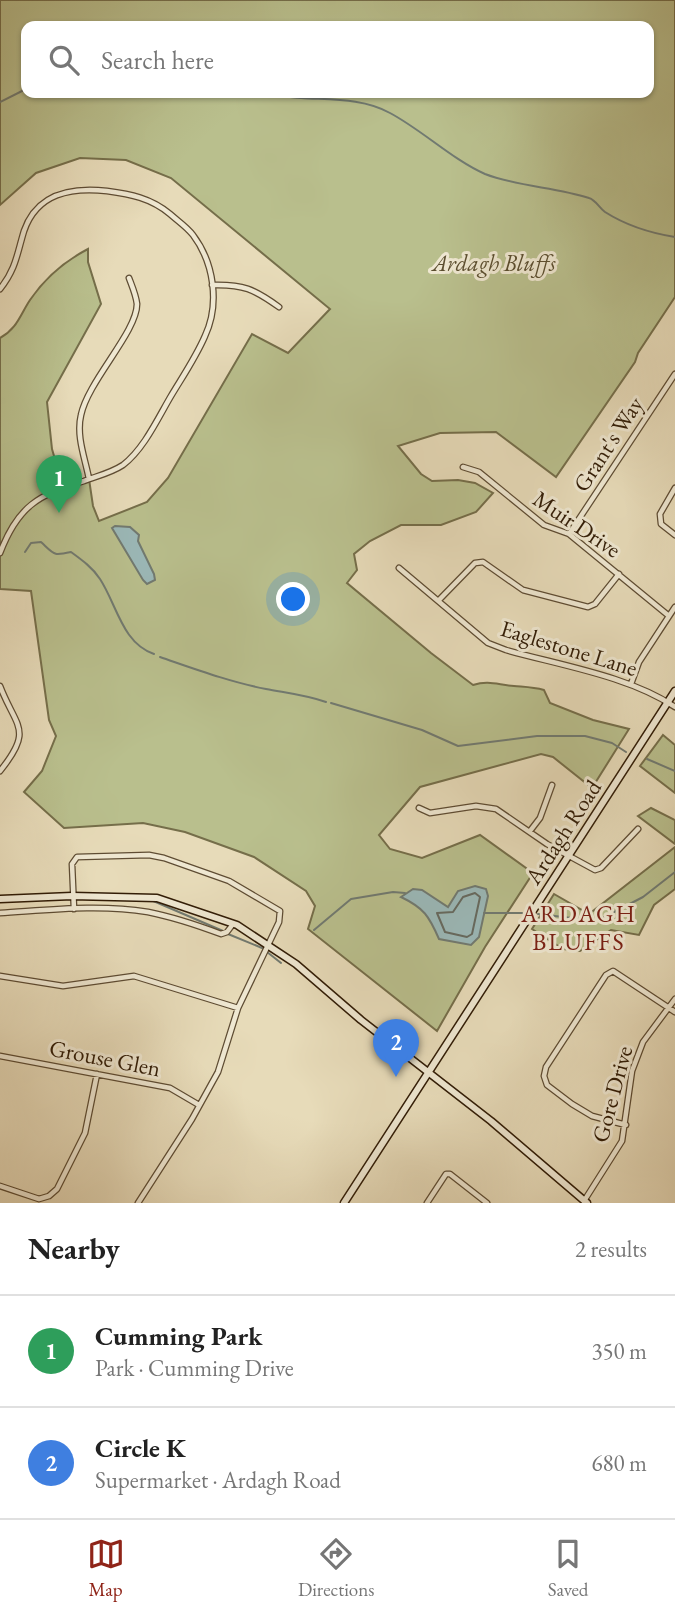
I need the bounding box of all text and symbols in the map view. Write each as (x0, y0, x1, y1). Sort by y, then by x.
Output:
search box (21, 21, 654, 98)
icon: search (45, 41, 83, 79)
text: Search here (101, 43, 214, 77)
park label: Ardagh Bluffs (430, 248, 556, 278)
street label: Grant's Way (566, 390, 650, 497)
pin: 1 (36, 455, 82, 513)
street label: Muir Drive (527, 484, 627, 564)
your location (276, 582, 310, 616)
street label: Eaglestone Lane (497, 613, 641, 683)
street label: Ardagh Road (517, 774, 608, 891)
district label: ARDAGH BLUFFS (520, 898, 637, 957)
pin: 2 (373, 1019, 419, 1077)
street label: Grouse Glen (47, 1033, 163, 1083)
street label: Gore Drive (585, 1043, 639, 1145)
text: Nearby (28, 1229, 120, 1268)
text: 2 results (575, 1234, 647, 1264)
text: Cumming Park (95, 1319, 262, 1353)
text: 1 (45, 1336, 57, 1366)
text: 350 m (591, 1336, 647, 1366)
text: Park · Cumming Drive (95, 1353, 294, 1383)
text: Circle K (95, 1431, 186, 1465)
text: 2 (45, 1448, 57, 1478)
text: 680 m (591, 1448, 647, 1478)
text: Supermarket · Ardagh Road (95, 1465, 341, 1495)
tab: Map (87, 1535, 125, 1602)
tab: Directions (298, 1535, 374, 1602)
tab: Saved (548, 1535, 588, 1602)

